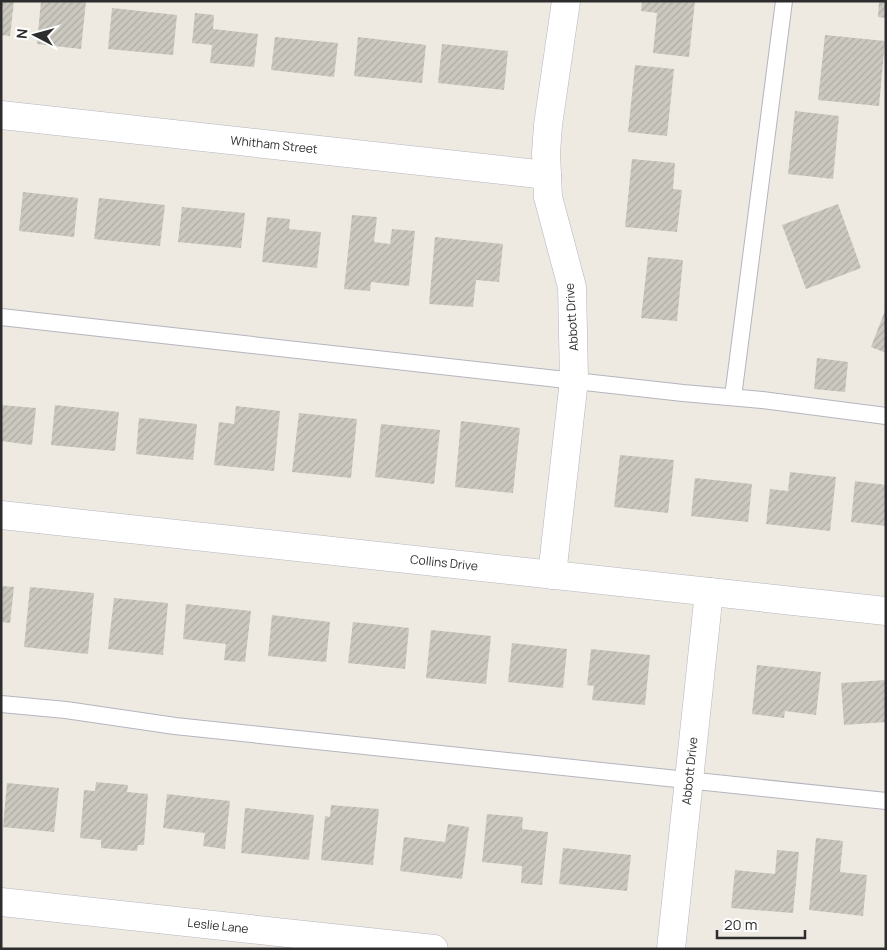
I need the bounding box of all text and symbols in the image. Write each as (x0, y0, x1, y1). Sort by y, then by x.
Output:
north arrow (10, 10, 60, 60)
text: N (12, 28, 32, 40)
street label: Whitham Street (230, 131, 319, 158)
street label: Abbott Drive (561, 282, 582, 352)
street label: Collins Drive (409, 550, 479, 575)
street label: Abbott Drive (677, 736, 702, 806)
scale bar (717, 908, 804, 940)
street label: Leslie Lane (187, 914, 249, 937)
text: 20 m (724, 914, 757, 935)

